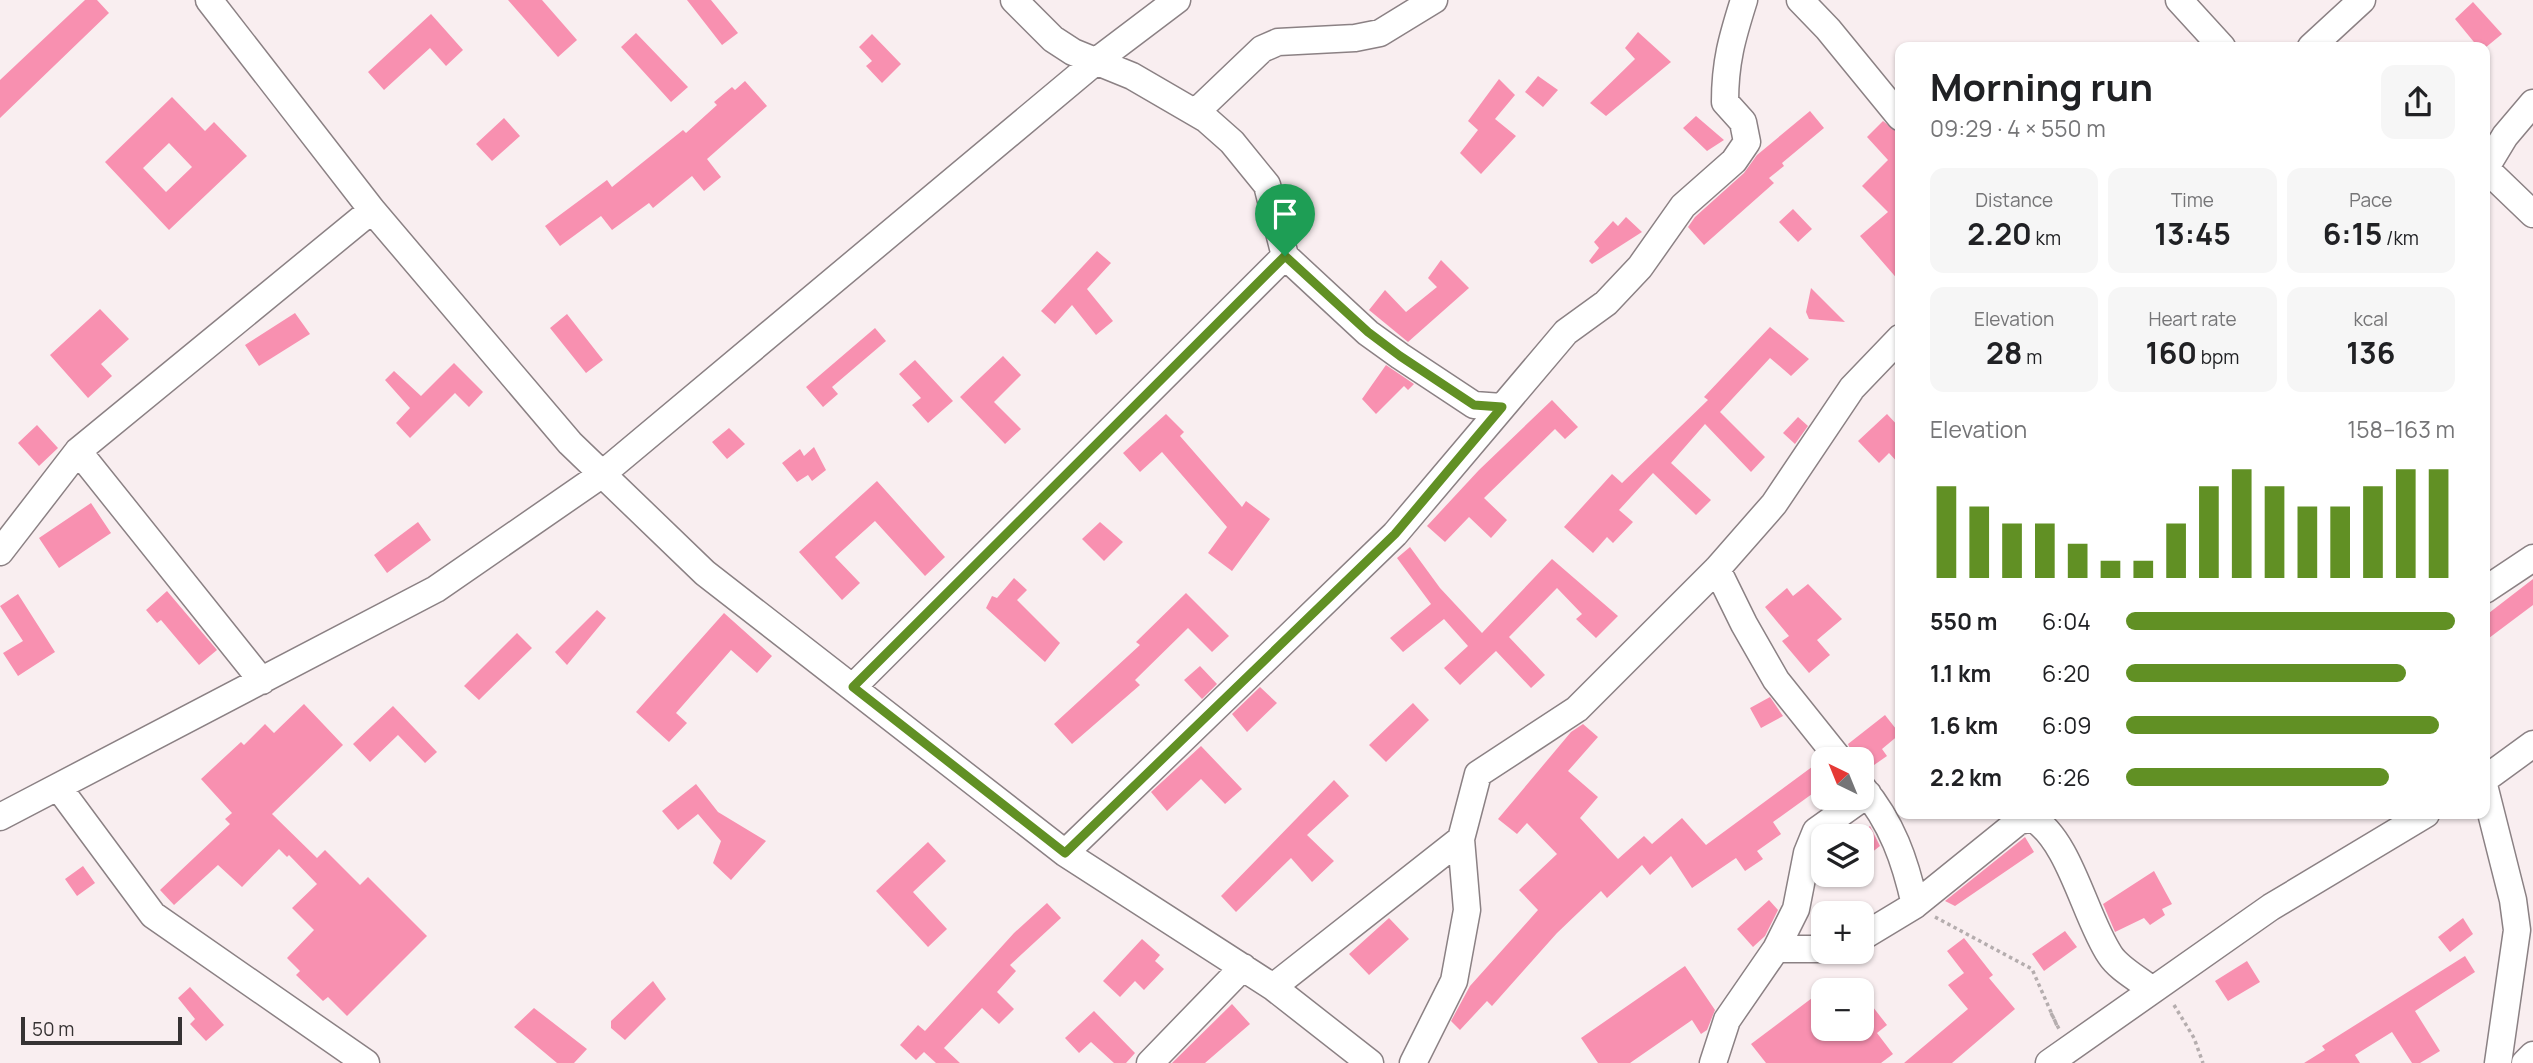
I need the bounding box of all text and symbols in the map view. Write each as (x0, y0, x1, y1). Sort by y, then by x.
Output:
text: Morning run (1930, 60, 2153, 112)
button: share (2381, 65, 2455, 139)
text: 09:29 · 4 × 550 m (1930, 112, 2106, 144)
pin (1255, 184, 1315, 256)
text: Distance (1975, 187, 2053, 213)
text: Time (2171, 187, 2214, 213)
text: Pace (2349, 187, 2392, 213)
icon: arrive (1266, 195, 1304, 233)
text: 2.20 (1967, 213, 2032, 254)
text: 13:45 (2154, 213, 2231, 254)
text: 6:15 (2323, 213, 2382, 254)
text: km (2032, 225, 2061, 251)
text: /km (2382, 225, 2419, 251)
text: Elevation (1974, 306, 2054, 332)
text: Heart rate (2148, 306, 2237, 332)
text: kcal (2353, 306, 2388, 332)
text: 28 (1986, 332, 2022, 373)
text: 160 (2146, 332, 2197, 373)
text: 136 (2346, 332, 2395, 373)
text: m (2022, 344, 2042, 370)
text: bpm (2197, 344, 2239, 370)
text: Elevation (1930, 413, 2027, 445)
text: 158–163 m (2347, 413, 2455, 445)
text: 550 m (1930, 605, 1997, 637)
text: 6:04 (2042, 605, 2091, 637)
text: 1.1 km (1930, 657, 1991, 689)
text: 6:20 (2042, 657, 2090, 689)
text: 1.6 km (1930, 709, 1998, 741)
text: 6:09 (2042, 709, 2091, 741)
north arrow (1811, 747, 1874, 810)
map controls (1811, 747, 1874, 1041)
text: 2.2 km (1930, 761, 2002, 793)
text: 6:26 (2042, 761, 2091, 793)
button: layers (1811, 824, 1874, 887)
button: + (1811, 901, 1874, 964)
button: − (1811, 978, 1874, 1041)
scale bar (21, 1014, 182, 1046)
text: 50 m (32, 1016, 74, 1042)

